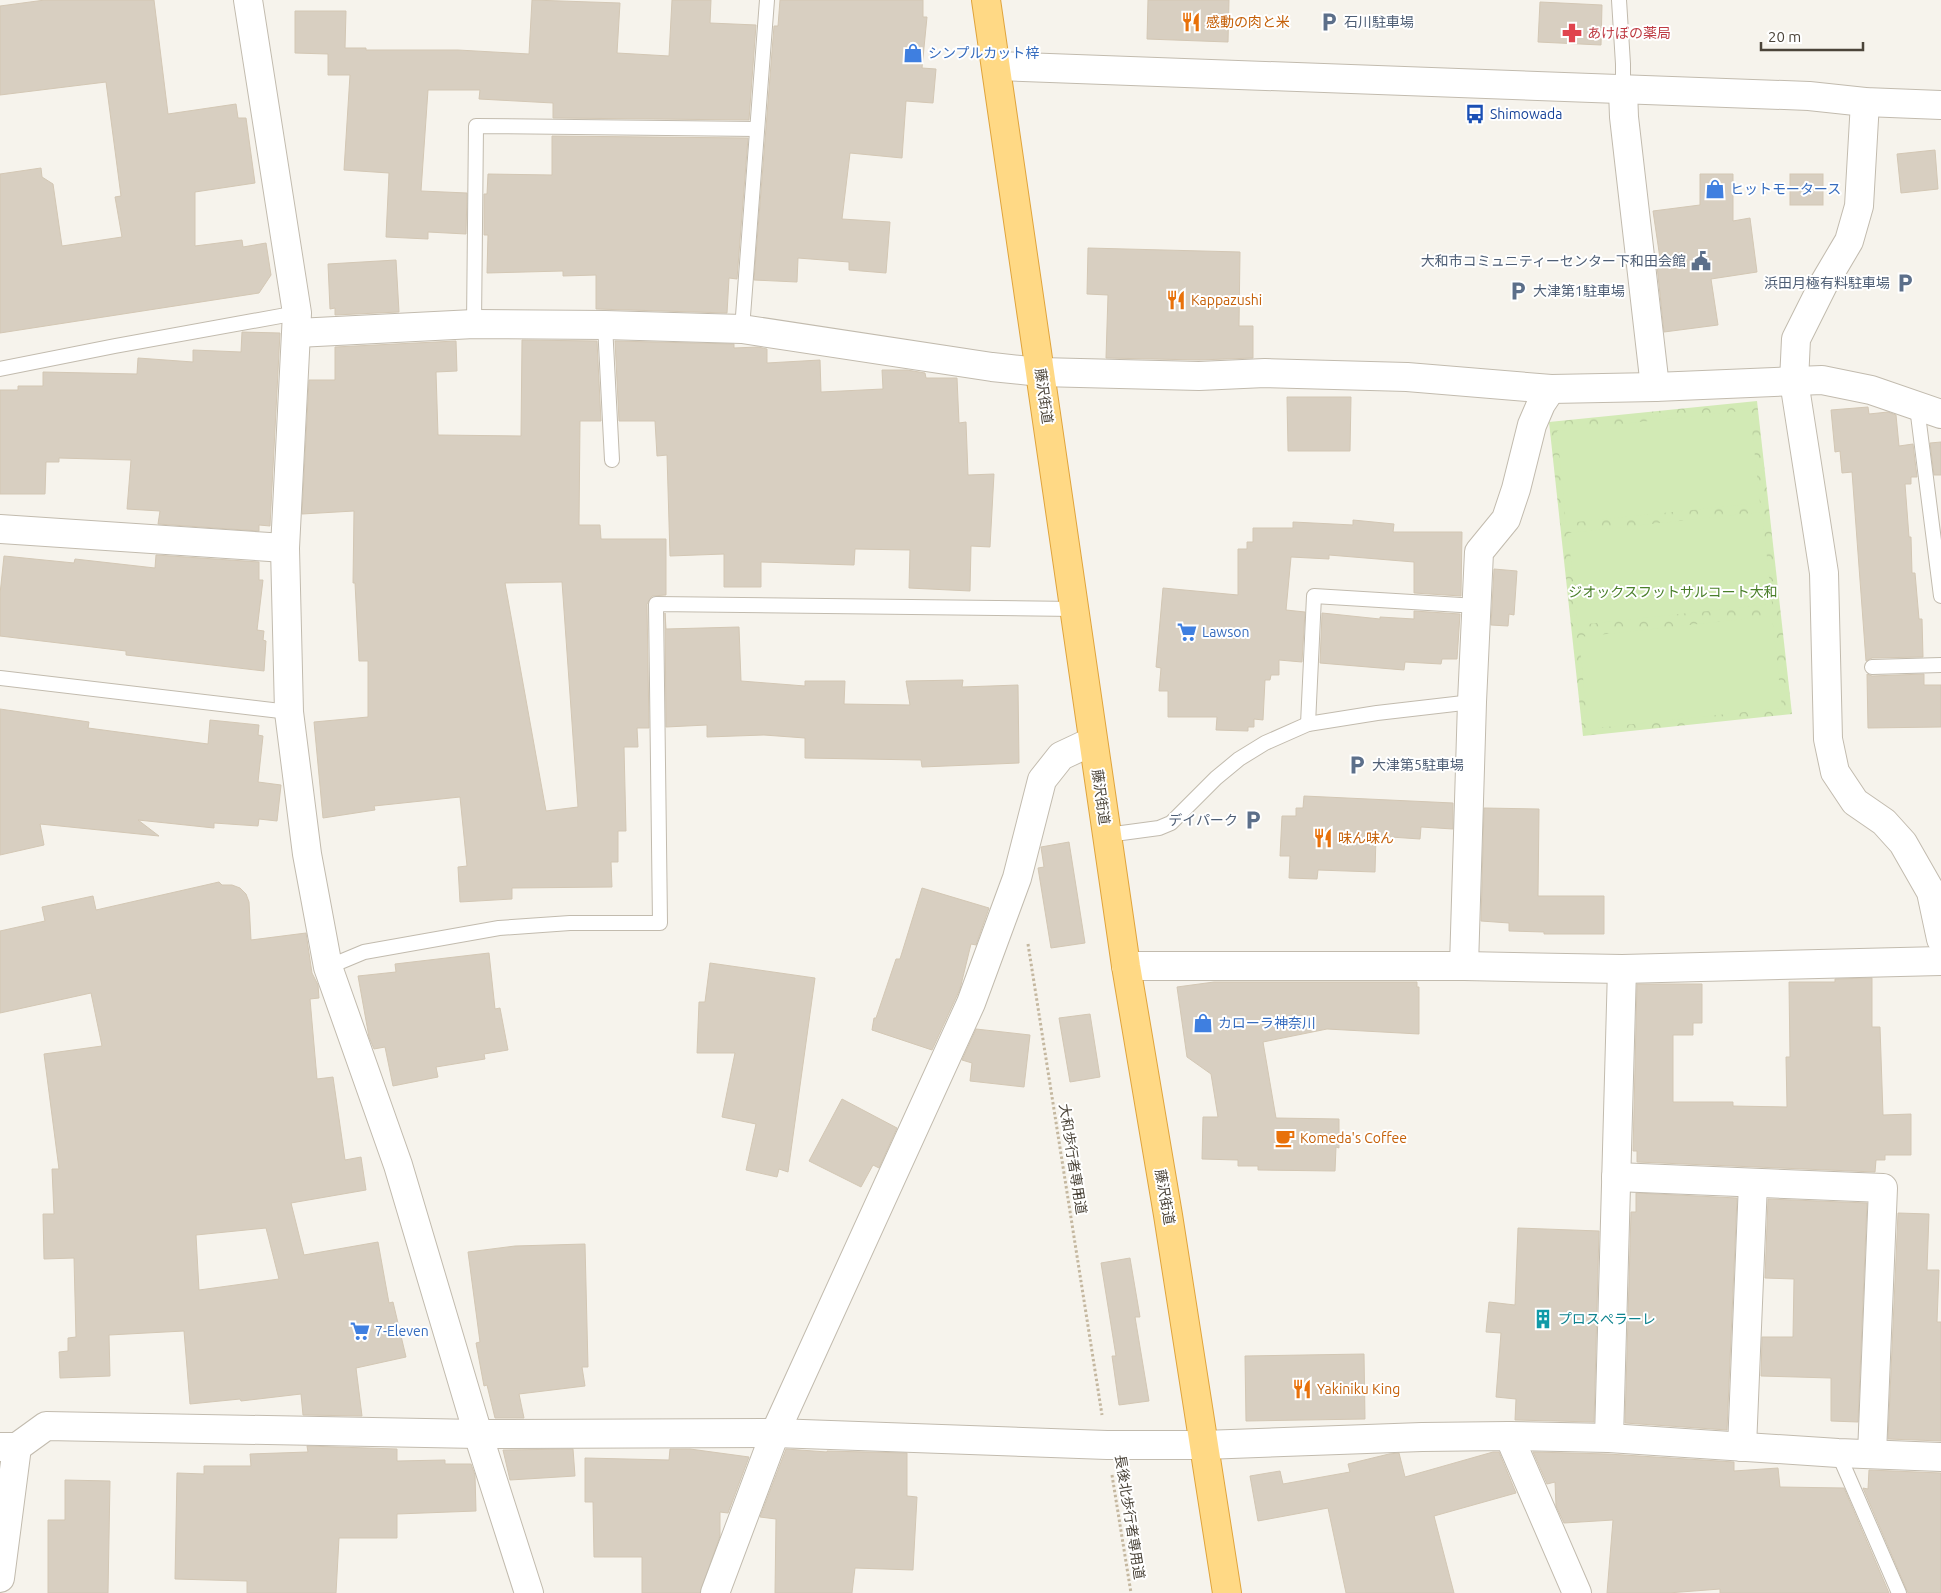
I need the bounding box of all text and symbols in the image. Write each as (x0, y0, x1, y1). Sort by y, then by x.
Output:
restaurant icon: 感動の肉と米 (1180, 11, 1202, 33)
parking icon: 石川駐車場 (1318, 11, 1340, 33)
place label: 感動の肉と米 (1206, 14, 1290, 30)
place label: 石川駐車場 (1344, 14, 1414, 30)
scale bar (1761, 20, 1864, 52)
pharmacy icon: あけぼの薬局 (1561, 22, 1583, 44)
place label: あけぼの薬局 (1587, 25, 1671, 41)
text: 20 m (1768, 28, 1801, 45)
shop icon: シンプルカット梓 (902, 42, 924, 64)
place label: シンプルカット梓 (928, 45, 1039, 61)
bus stop icon: Shimowada (1464, 103, 1486, 125)
place label: Shimowada (1490, 106, 1562, 122)
shop icon: ヒットモータース (1704, 178, 1726, 200)
place label: ヒットモータース (1730, 181, 1841, 197)
public building icon: 大和市コミュニティーセンター下和田会館 (1690, 250, 1712, 272)
place label: 大和市コミュニティーセンター下和田会館 (1421, 253, 1686, 269)
parking icon: 浜田月極有料駐車場 (1894, 272, 1916, 294)
place label: 浜田月極有料駐車場 (1764, 275, 1890, 291)
parking icon: 大津第1駐車場 (1507, 280, 1529, 302)
place label: 大津第1駐車場 (1533, 283, 1625, 299)
restaurant icon: Kappazushi (1165, 289, 1187, 311)
place label: Kappazushi (1191, 292, 1262, 308)
street label: 藤沢街道 (1032, 367, 1056, 425)
park label: ジオックスフットサルコート大和 (1568, 584, 1778, 600)
supermarket icon: Lawson (1176, 621, 1198, 643)
place label: Lawson (1202, 624, 1249, 640)
parking icon: 大津第5駐車場 (1346, 754, 1368, 776)
place label: 大津第5駐車場 (1372, 757, 1464, 773)
street label: 藤沢街道 (1089, 768, 1113, 826)
parking icon: デイパーク (1242, 809, 1264, 831)
place label: デイパーク (1168, 812, 1238, 828)
restaurant icon: 味ん味ん (1312, 827, 1334, 849)
place label: 味ん味ん (1338, 830, 1394, 846)
shop icon: カローラ神奈川 (1192, 1012, 1214, 1034)
place label: カローラ神奈川 (1218, 1015, 1316, 1031)
street label: 大和歩行者専用道 (1056, 1102, 1090, 1216)
cafe icon: Komeda's Coffee (1274, 1127, 1296, 1149)
place label: Komeda's Coffee (1300, 1130, 1407, 1146)
street label: 藤沢街道 (1152, 1168, 1178, 1226)
building icon: プロスぺラーレ (1532, 1308, 1554, 1330)
place label: プロスぺラーレ (1558, 1311, 1656, 1327)
supermarket icon: 7-Eleven (349, 1320, 371, 1342)
place label: 7-Eleven (375, 1323, 429, 1339)
restaurant icon: Yakiniku King (1291, 1378, 1313, 1400)
place label: Yakiniku King (1317, 1381, 1400, 1397)
street label: 長後北歩行者専用道 (1112, 1454, 1148, 1580)

